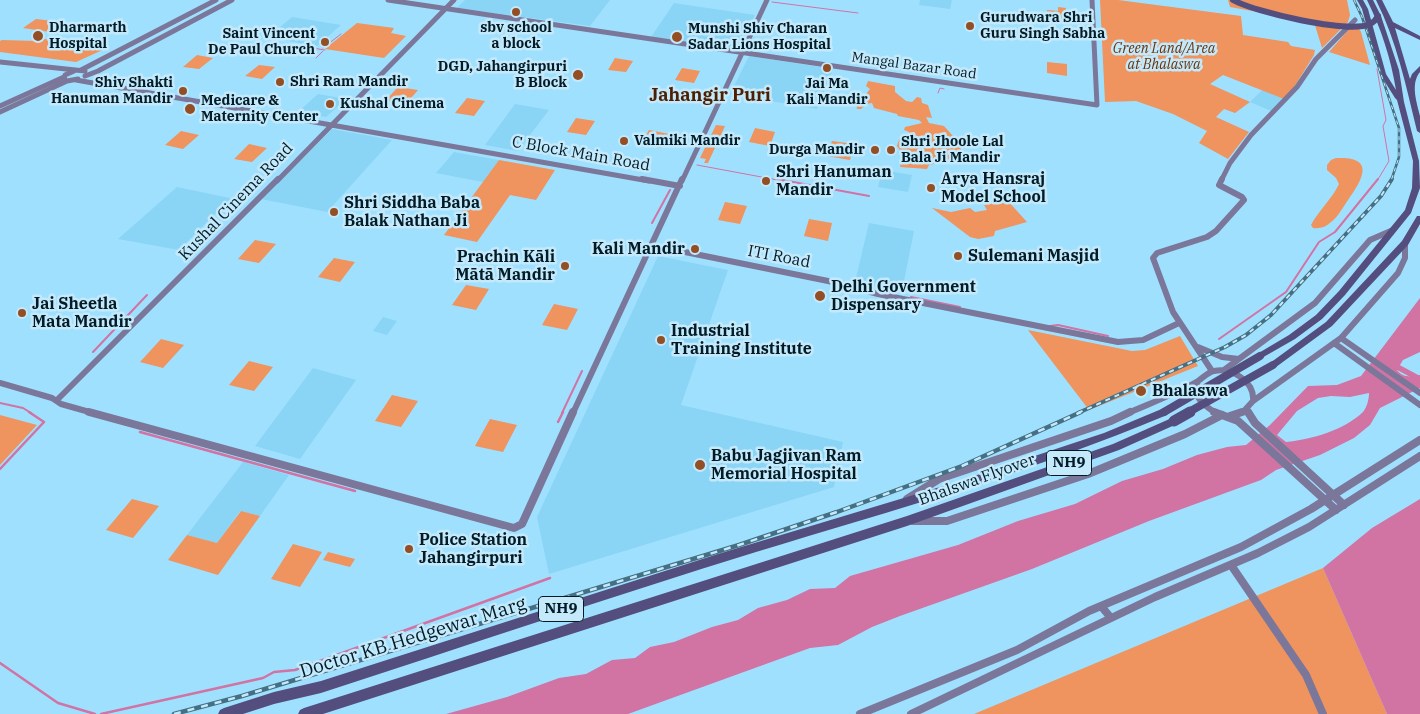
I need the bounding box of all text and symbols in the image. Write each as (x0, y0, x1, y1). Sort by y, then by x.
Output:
marker: sbv school a block (510, 6, 522, 18)
place label: Gurudwara Shri Guru Singh Sabha (980, 10, 1105, 42)
place label: Dharmarth Hospital (49, 20, 127, 52)
place label: sbv school a block (480, 20, 552, 52)
marker: Gurudwara Shri Guru Singh Sabha (964, 20, 976, 32)
place label: Munshi Shiv Charan Sadar Lions Hospital (688, 21, 831, 54)
place label: Saint Vincent De Paul Church (208, 26, 315, 58)
marker: Dharmarth Hospital (31, 29, 45, 43)
marker: Munshi Shiv Charan Sadar Lions Hospital (670, 30, 684, 44)
marker: Saint Vincent De Paul Church (319, 36, 331, 48)
park label: Green Land/Area at Bhalaswa (1113, 41, 1215, 74)
street label: Mangal Bazar Road (850, 49, 978, 83)
place label: DGD, Jahangirpuri B Block (438, 59, 567, 92)
marker: Jai Ma Kali Mandir (821, 62, 833, 74)
marker: DGD, Jahangirpuri B Block (571, 68, 585, 82)
place label: Shri Ram Mandir (290, 74, 408, 90)
place label: Shiv Shakti Hanuman Mandir (51, 75, 173, 108)
marker: Shri Ram Mandir (274, 76, 286, 88)
place label: Jai Ma Kali Mandir (786, 76, 868, 108)
marker: Shiv Shakti Hanuman Mandir (177, 85, 189, 97)
district label: Jahangir Puri (649, 85, 771, 107)
place label: Medicare & Maternity Center (201, 93, 318, 125)
place label: Kushal Cinema (340, 96, 444, 112)
marker: Kushal Cinema (324, 98, 336, 110)
marker: Medicare & Maternity Center (183, 102, 197, 116)
street label: C Block Main Road (510, 132, 652, 176)
place label: Valmiki Mandir (634, 133, 740, 149)
place label: Shri Jhoole Lal Bala Ji Mandir (901, 134, 1004, 166)
marker: Valmiki Mandir (618, 135, 630, 147)
street label: Kushal Cinema Road (175, 139, 297, 265)
place label: Durga Mandir (769, 142, 865, 158)
marker: Durga Mandir (869, 144, 881, 156)
marker: Shri Jhoole Lal Bala Ji Mandir (885, 144, 897, 156)
place label: Shri Hanuman Mandir (776, 162, 892, 200)
place label: Arya Hansraj Model School (941, 169, 1046, 207)
marker: Shri Hanuman Mandir (760, 175, 772, 187)
marker: Arya Hansraj Model School (925, 182, 937, 194)
place label: Shri Siddha Baba Balak Nathan Ji (344, 193, 480, 231)
marker: Shri Siddha Baba Balak Nathan Ji (328, 206, 340, 218)
place label: Kali Mandir (592, 239, 685, 259)
street label: ITI Road (746, 242, 812, 272)
marker: Kali Mandir (689, 243, 701, 255)
place label: Sulemani Masjid (968, 246, 1099, 266)
place label: Prachin Kāli Mātā Mandir (455, 247, 555, 285)
marker: Sulemani Masjid (952, 250, 964, 262)
marker: Prachin Kāli Mātā Mandir (559, 260, 571, 272)
place label: Delhi Government Dispensary (831, 277, 976, 315)
marker: Delhi Government Dispensary (813, 289, 827, 303)
place label: Jai Sheetla Mata Mandir (32, 294, 132, 332)
marker: Jai Sheetla Mata Mandir (16, 307, 28, 319)
place label: Industrial Training Institute (671, 321, 812, 359)
marker: Industrial Training Institute (655, 334, 667, 346)
place label: Bhalaswa (1152, 381, 1228, 401)
marker: Bhalaswa (1134, 384, 1148, 398)
place label: Babu Jagjivan Ram Memorial Hospital (711, 446, 862, 484)
street label: Bhalswa Flyover (916, 450, 1038, 510)
road number: NH9 (1046, 450, 1092, 476)
marker: Babu Jagjivan Ram Memorial Hospital (693, 458, 707, 472)
place label: Police Station Jahangirpuri (419, 530, 527, 568)
marker: Police Station Jahangirpuri (403, 543, 415, 555)
street label: Doctor KB Hedgewar Marg (297, 593, 529, 683)
road number: NH9 (538, 596, 584, 622)

